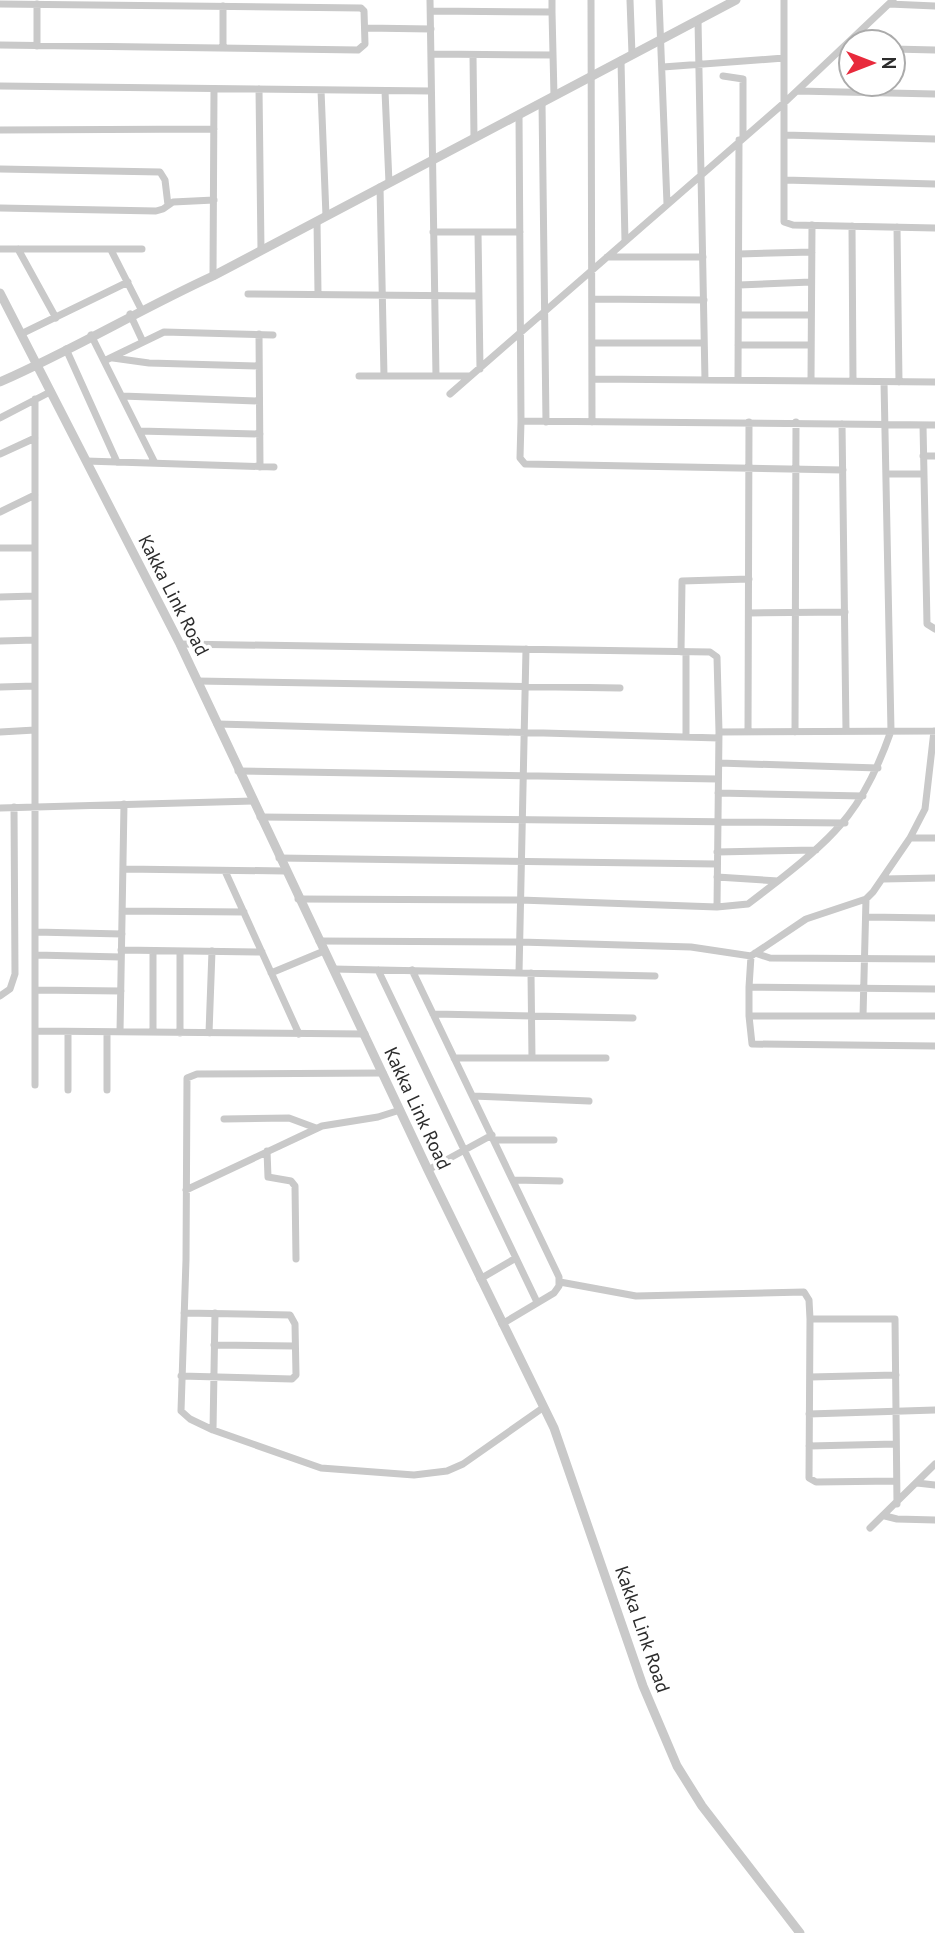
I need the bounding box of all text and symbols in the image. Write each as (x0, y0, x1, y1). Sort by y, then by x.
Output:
north arrow (837, 28, 907, 98)
text: N (877, 57, 901, 69)
street label: Kakka Link Road (133, 531, 215, 659)
street label: Kakka Link Road (379, 1043, 457, 1173)
street label: Kakka Link Road (610, 1563, 676, 1695)

